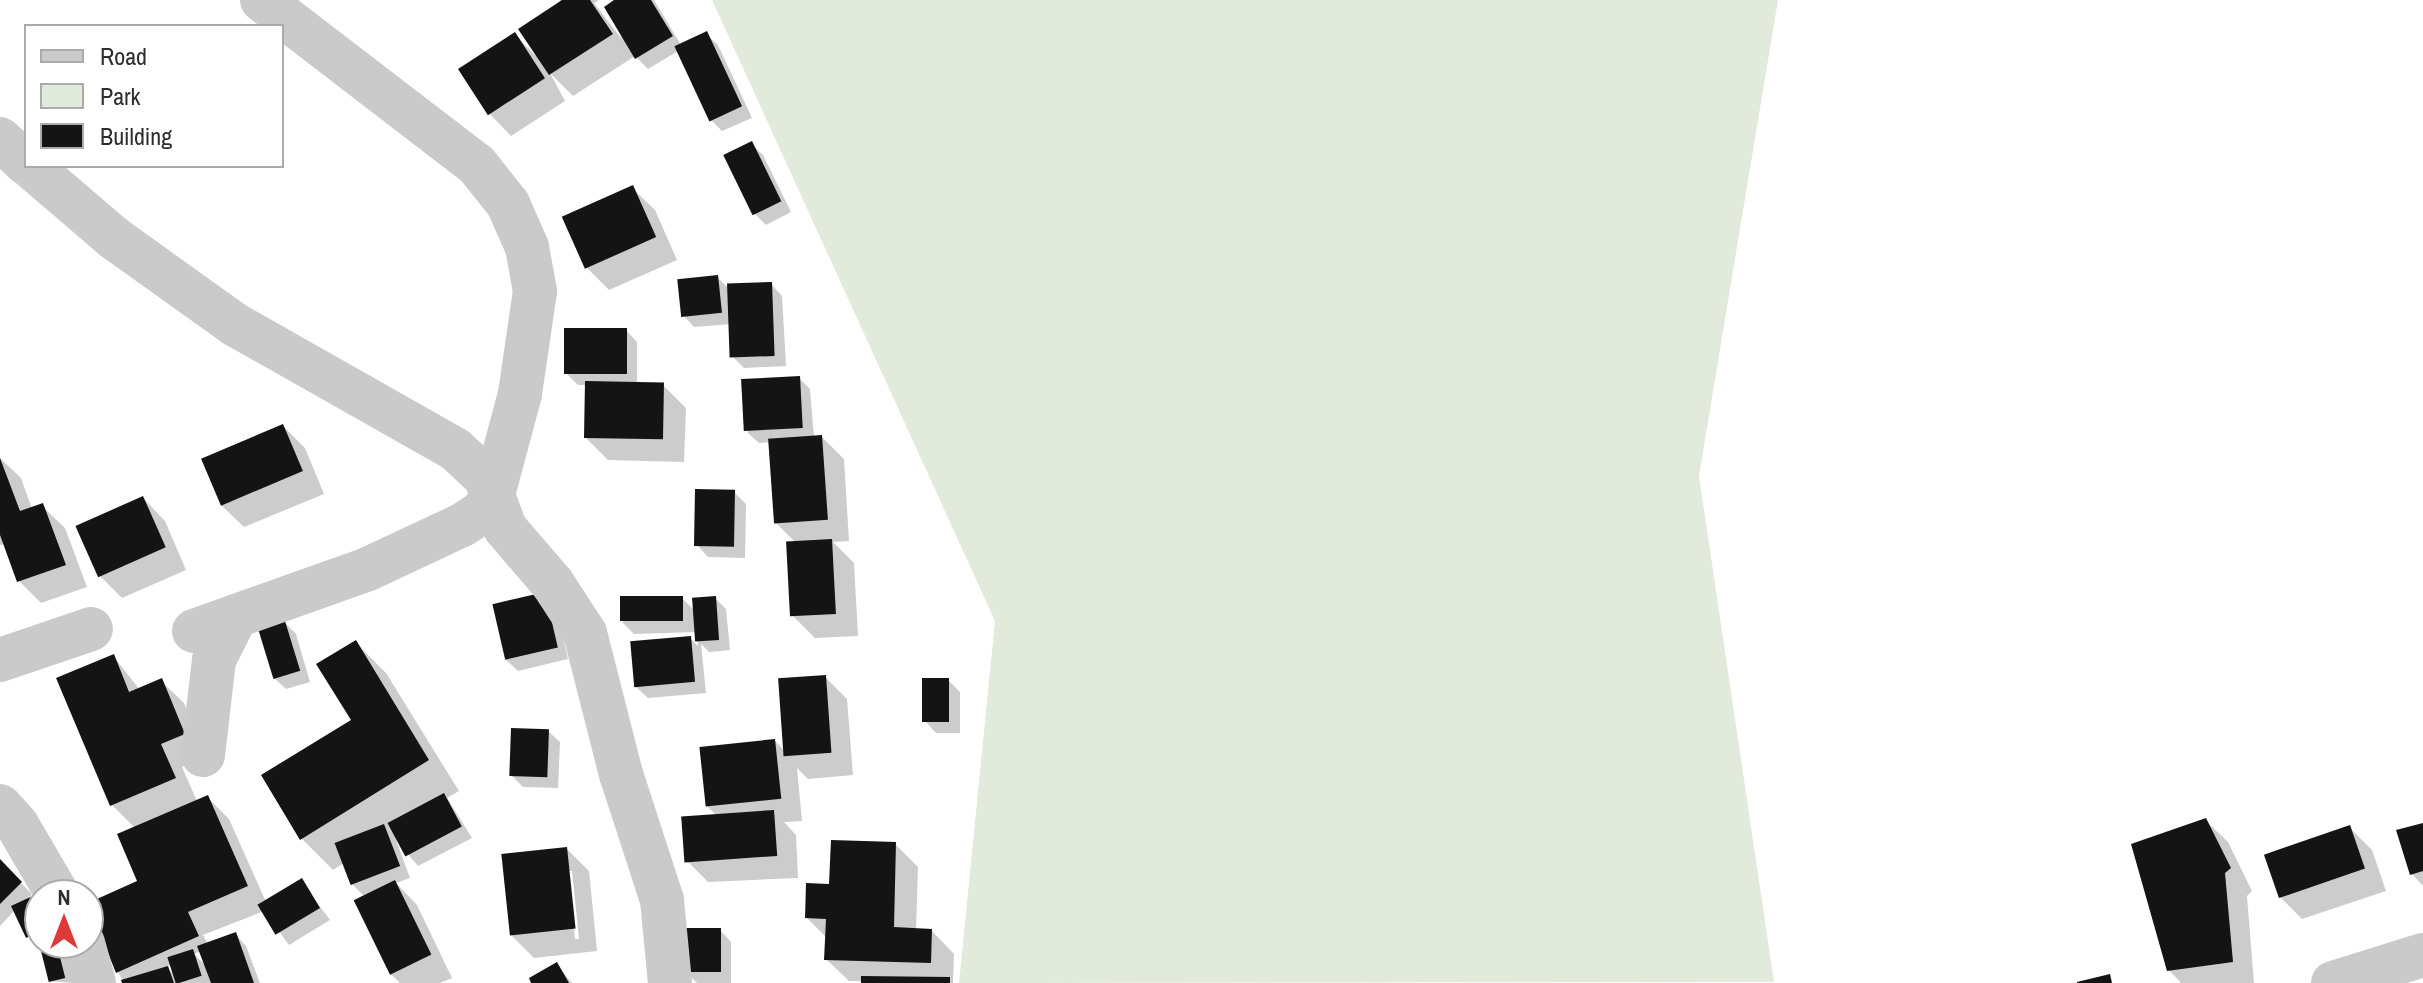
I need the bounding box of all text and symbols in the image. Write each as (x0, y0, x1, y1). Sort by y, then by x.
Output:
legend (24, 24, 284, 168)
text: Road (100, 40, 147, 72)
text: Park (100, 80, 140, 112)
text: Building (100, 120, 172, 152)
north arrow (24, 879, 104, 959)
text: N (57, 882, 71, 912)

